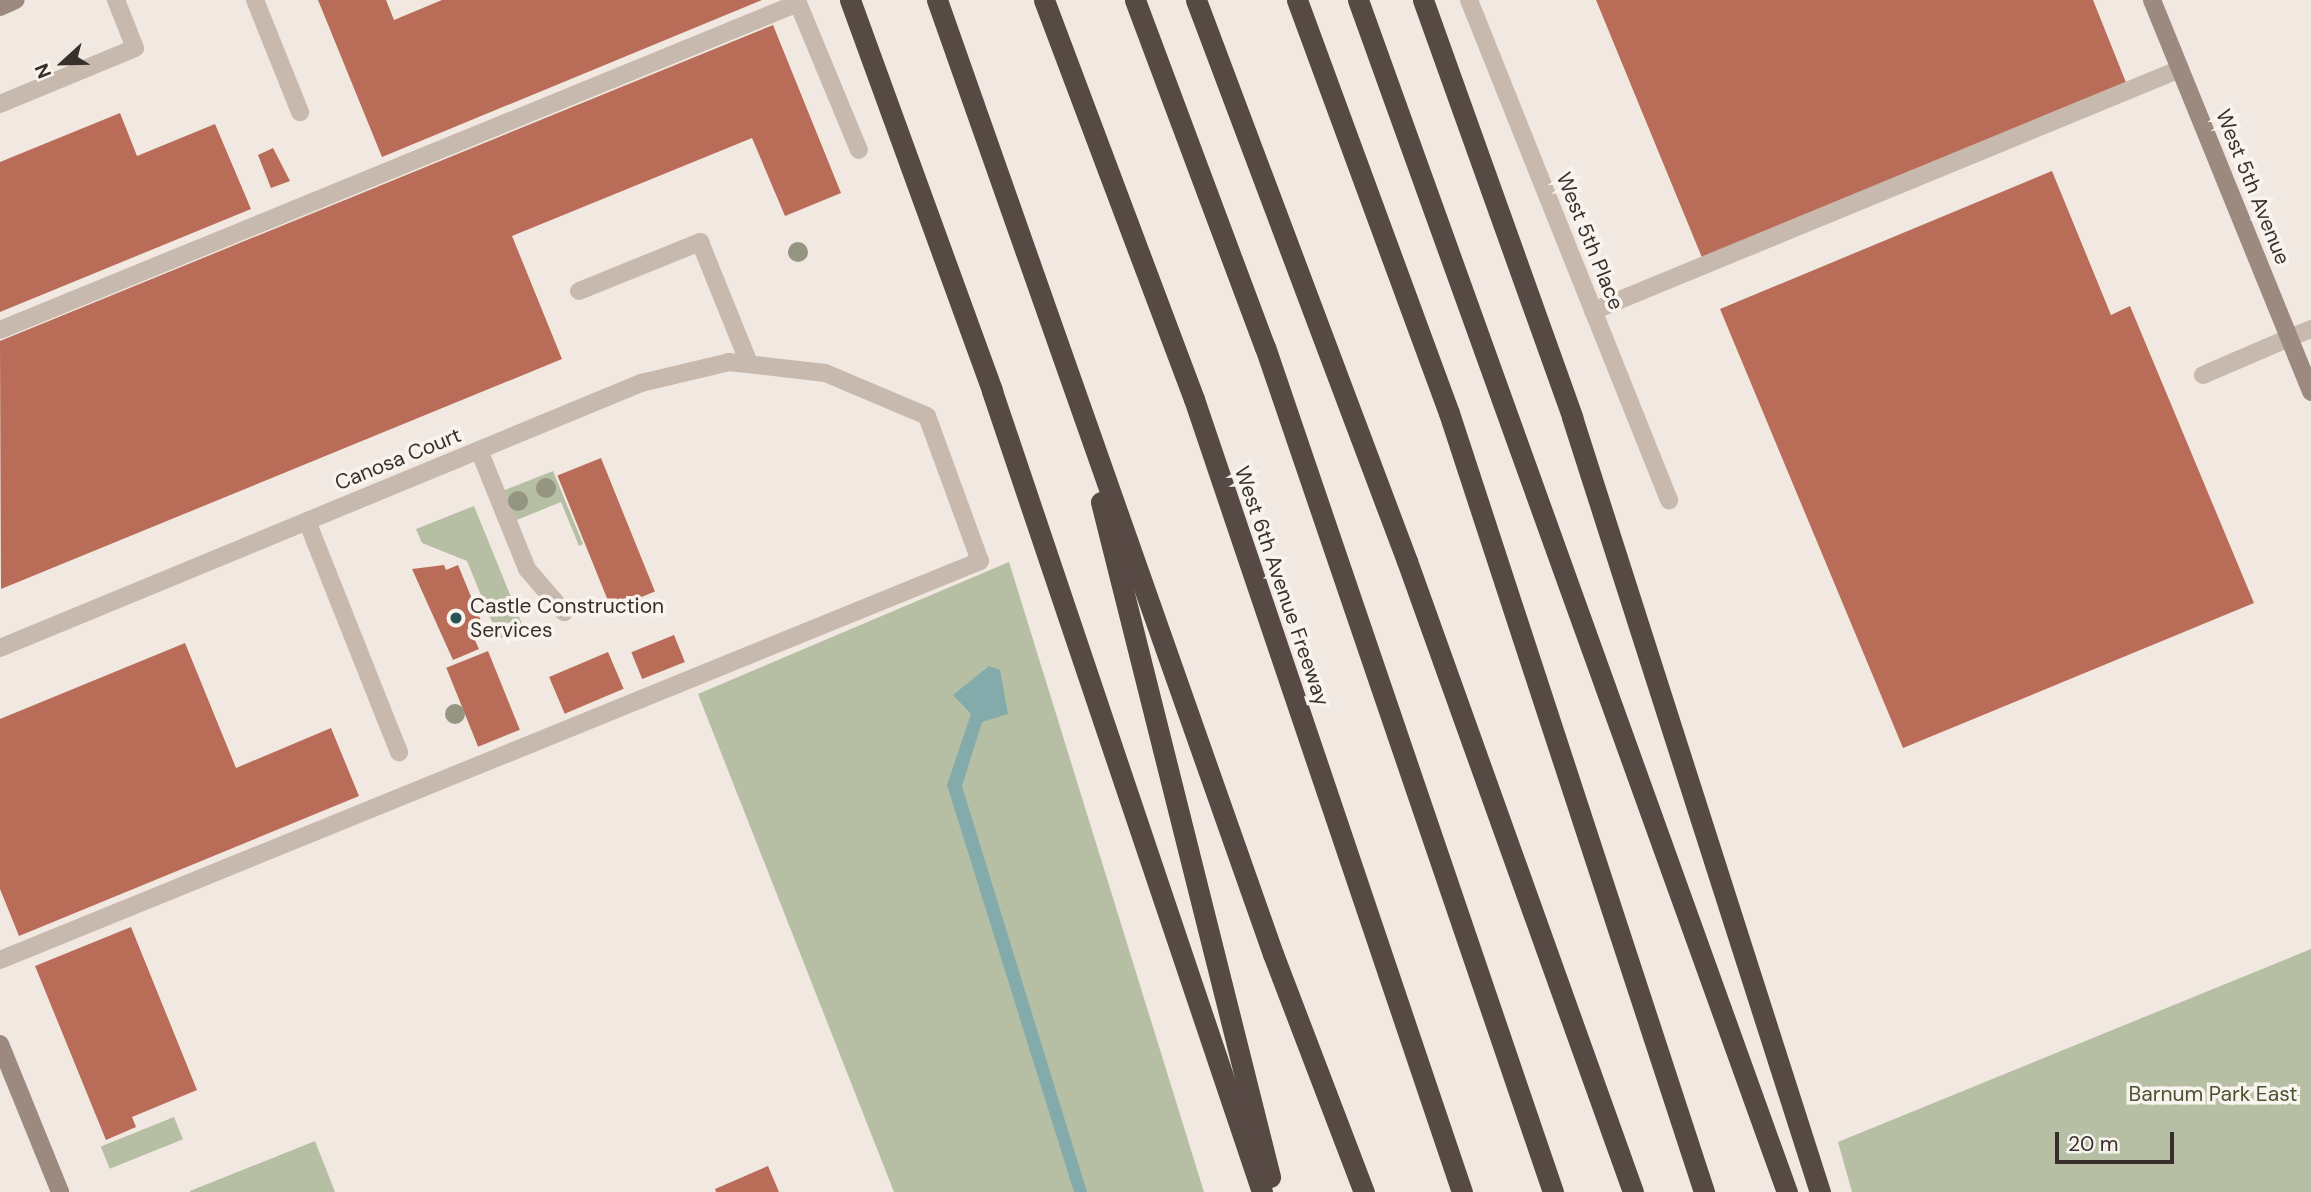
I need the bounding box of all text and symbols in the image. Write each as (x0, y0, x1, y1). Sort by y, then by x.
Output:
north arrow (28, 28, 98, 98)
text: N (29, 60, 57, 82)
street label: West 5th Avenue (2210, 106, 2296, 268)
street label: West 5th Place (1551, 169, 1629, 313)
street label: Canosa Court (331, 422, 465, 496)
street label: West 6th Avenue Freeway (1229, 463, 1335, 709)
place label: Castle Construction Services (470, 593, 664, 643)
marker: Castle Construction Services (448, 610, 464, 626)
park label: Barnum Park East (2129, 1081, 2297, 1107)
scale bar (2059, 1118, 2178, 1162)
text: 20 m (2068, 1130, 2119, 1158)

